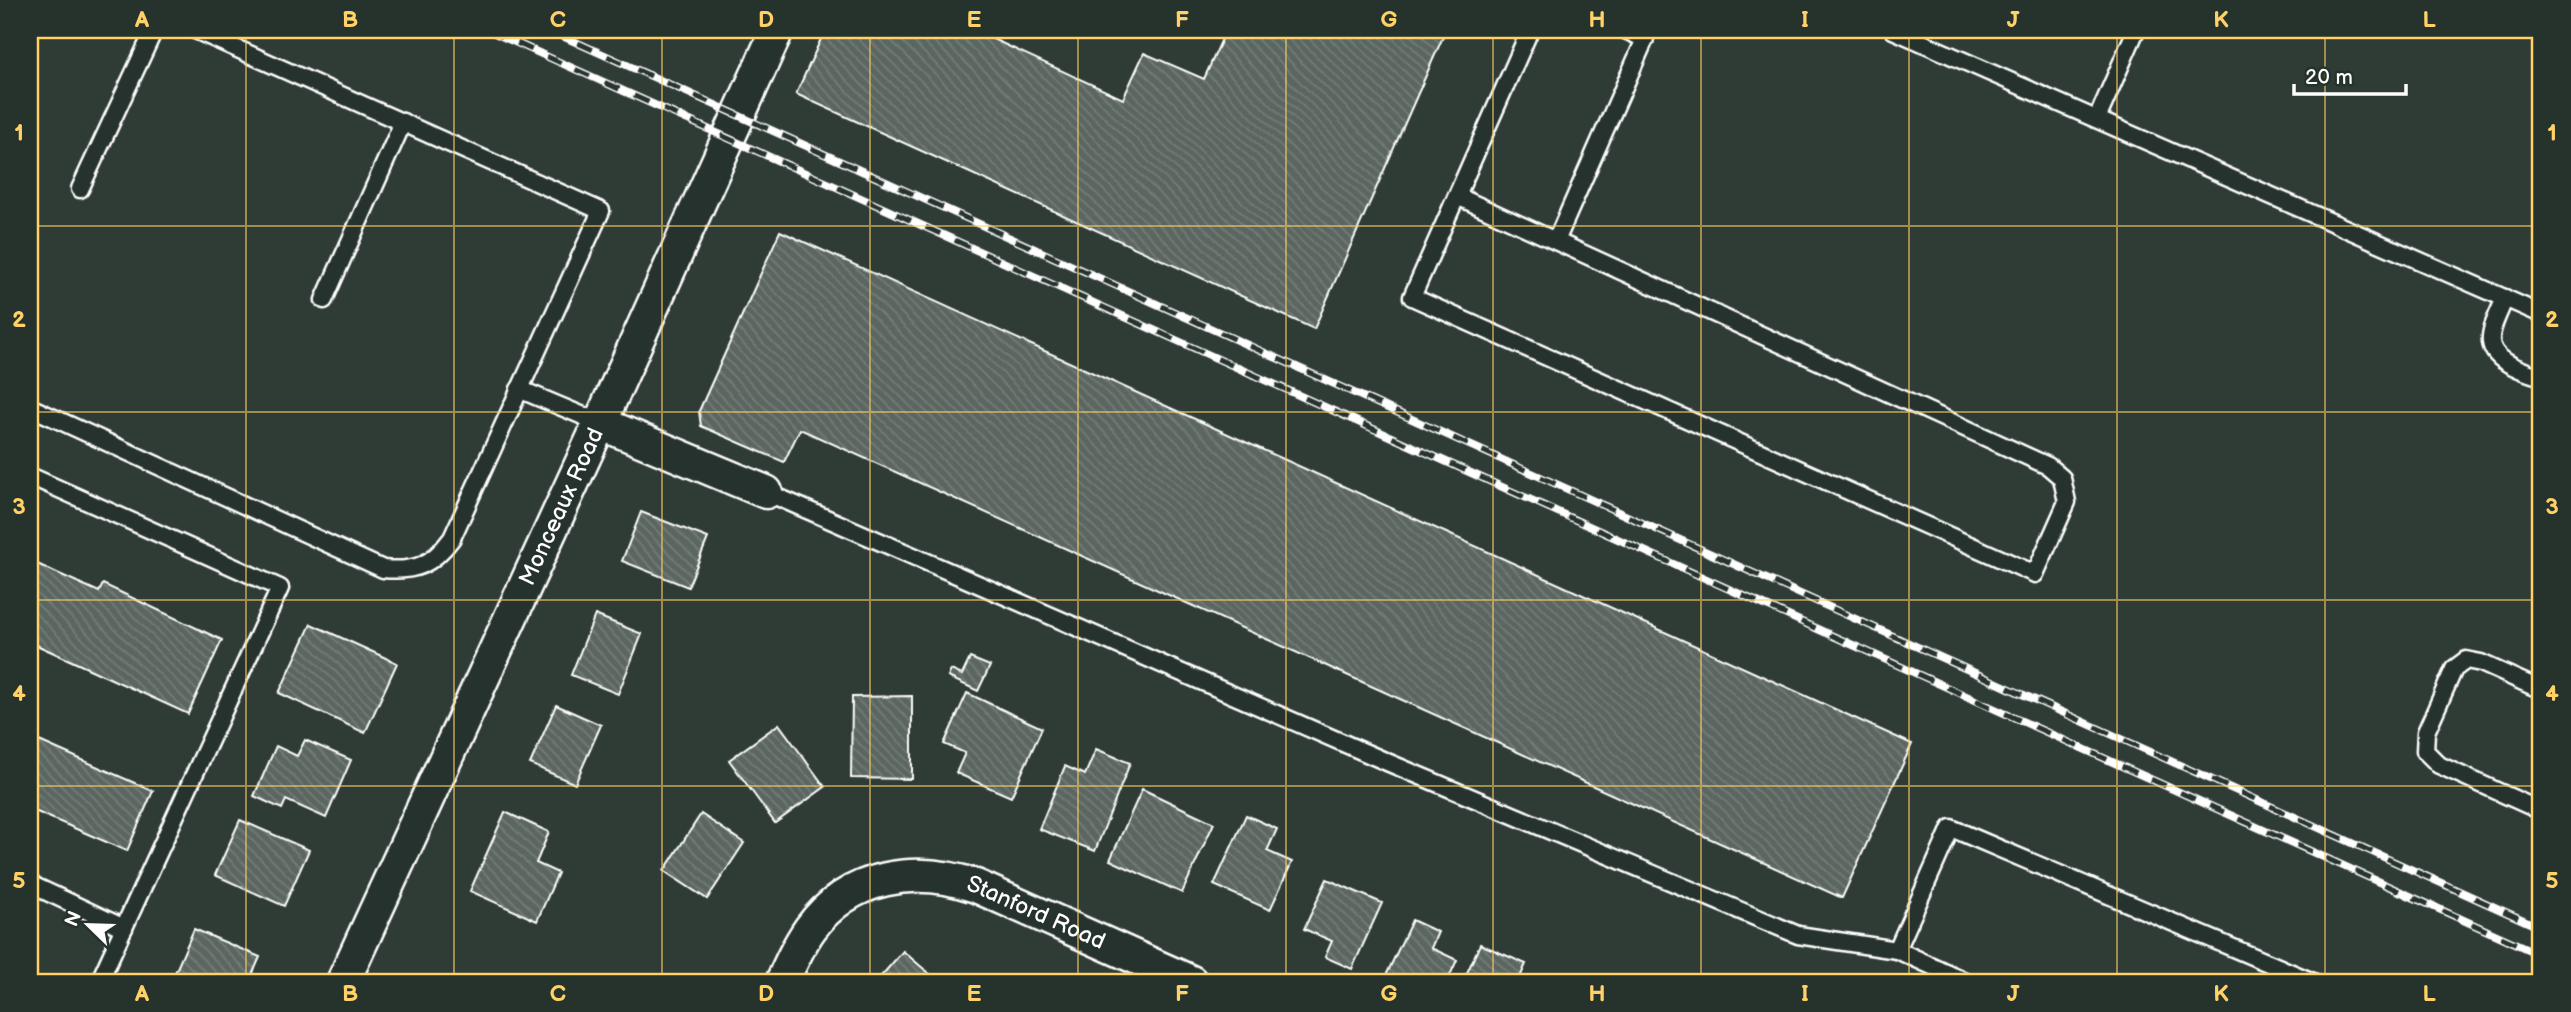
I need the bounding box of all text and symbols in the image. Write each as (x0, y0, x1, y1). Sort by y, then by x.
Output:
text: A (134, 6, 150, 34)
text: B (342, 6, 358, 34)
text: C (550, 6, 566, 34)
text: D (758, 6, 774, 34)
text: E (967, 6, 982, 34)
text: F (1175, 6, 1189, 34)
text: G (1381, 6, 1398, 34)
text: H (1588, 6, 1606, 34)
text: I (1801, 6, 1809, 34)
text: J (2007, 6, 2020, 34)
text: K (2213, 6, 2229, 34)
text: L (2422, 6, 2436, 34)
scale bar (2294, 52, 2406, 96)
text: 20 m (2305, 65, 2353, 90)
text: 1 (14, 119, 24, 147)
text: 1 (2547, 119, 2557, 147)
text: 2 (12, 306, 26, 334)
text: 2 (2545, 306, 2559, 334)
street label: Monceaux Road (513, 424, 610, 590)
text: 3 (12, 493, 26, 521)
text: 3 (2545, 493, 2559, 521)
text: 4 (12, 680, 26, 708)
text: 4 (2545, 680, 2559, 708)
text: 5 (12, 867, 26, 895)
text: 5 (2545, 867, 2559, 895)
street label: Stanford Road (963, 870, 1110, 956)
north arrow (52, 890, 122, 960)
text: N (60, 908, 87, 930)
text: A (134, 980, 150, 1008)
text: B (342, 980, 358, 1008)
text: C (550, 980, 566, 1008)
text: D (758, 980, 774, 1008)
text: E (967, 980, 982, 1008)
text: F (1175, 980, 1189, 1008)
text: G (1381, 980, 1398, 1008)
text: H (1588, 980, 1606, 1008)
text: I (1801, 980, 1809, 1008)
text: J (2007, 980, 2020, 1008)
text: K (2213, 980, 2229, 1008)
text: L (2422, 980, 2436, 1008)

